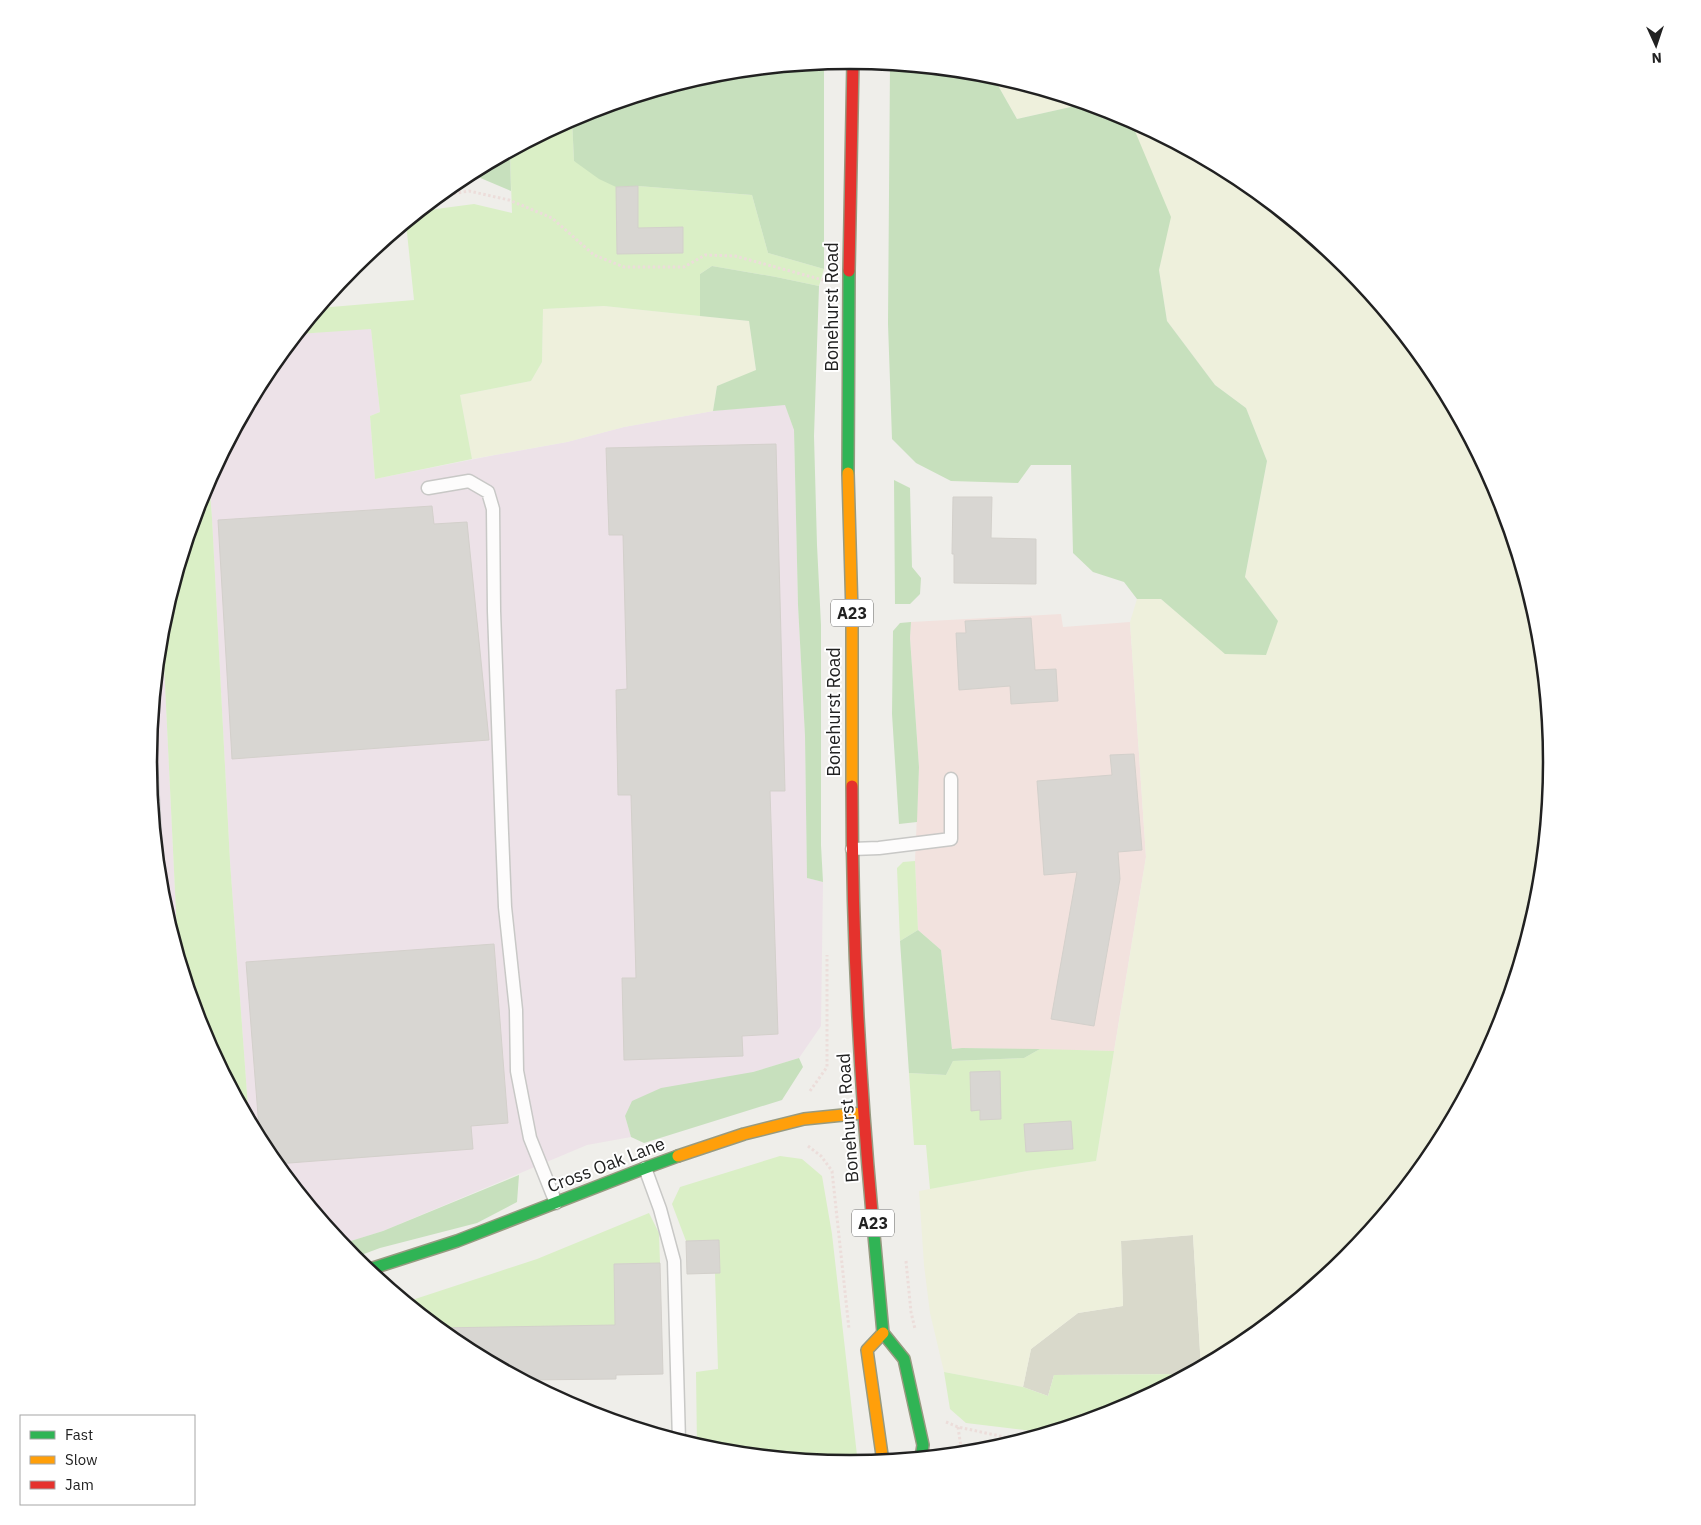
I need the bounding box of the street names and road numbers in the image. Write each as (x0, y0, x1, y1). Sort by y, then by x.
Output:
street label: Bonehurst Road (820, 242, 843, 372)
road number: A23 (831, 600, 873, 626)
street label: Bonehurst Road (822, 647, 845, 777)
street label: Bonehurst Road (832, 1053, 863, 1183)
street label: Cross Oak Lane (544, 1131, 668, 1198)
road number: A23 (852, 1210, 894, 1236)

